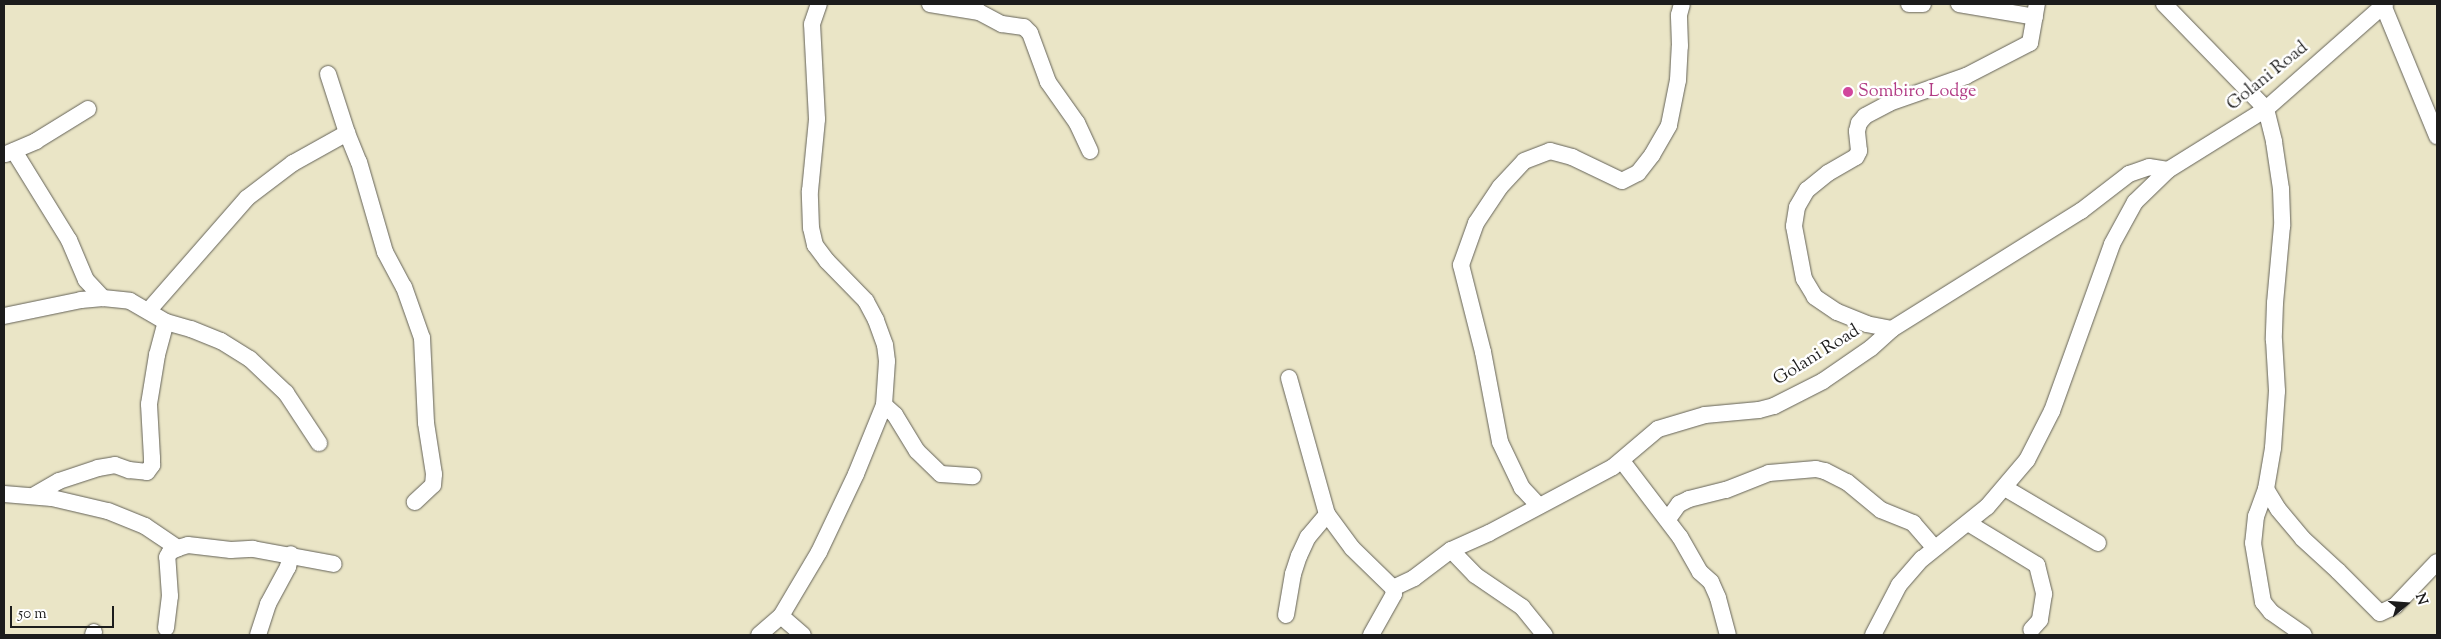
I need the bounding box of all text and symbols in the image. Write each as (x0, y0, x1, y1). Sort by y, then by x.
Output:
street label: Golani Road (2223, 38, 2313, 116)
place label: Sombiro Lodge (1858, 81, 1976, 103)
marker: Sombiro Lodge (1842, 86, 1854, 98)
street label: Golani Road (1770, 321, 1864, 391)
north arrow (2381, 579, 2431, 629)
text: N (2409, 591, 2432, 608)
scale bar (12, 596, 116, 628)
text: 50 m (18, 604, 47, 625)

